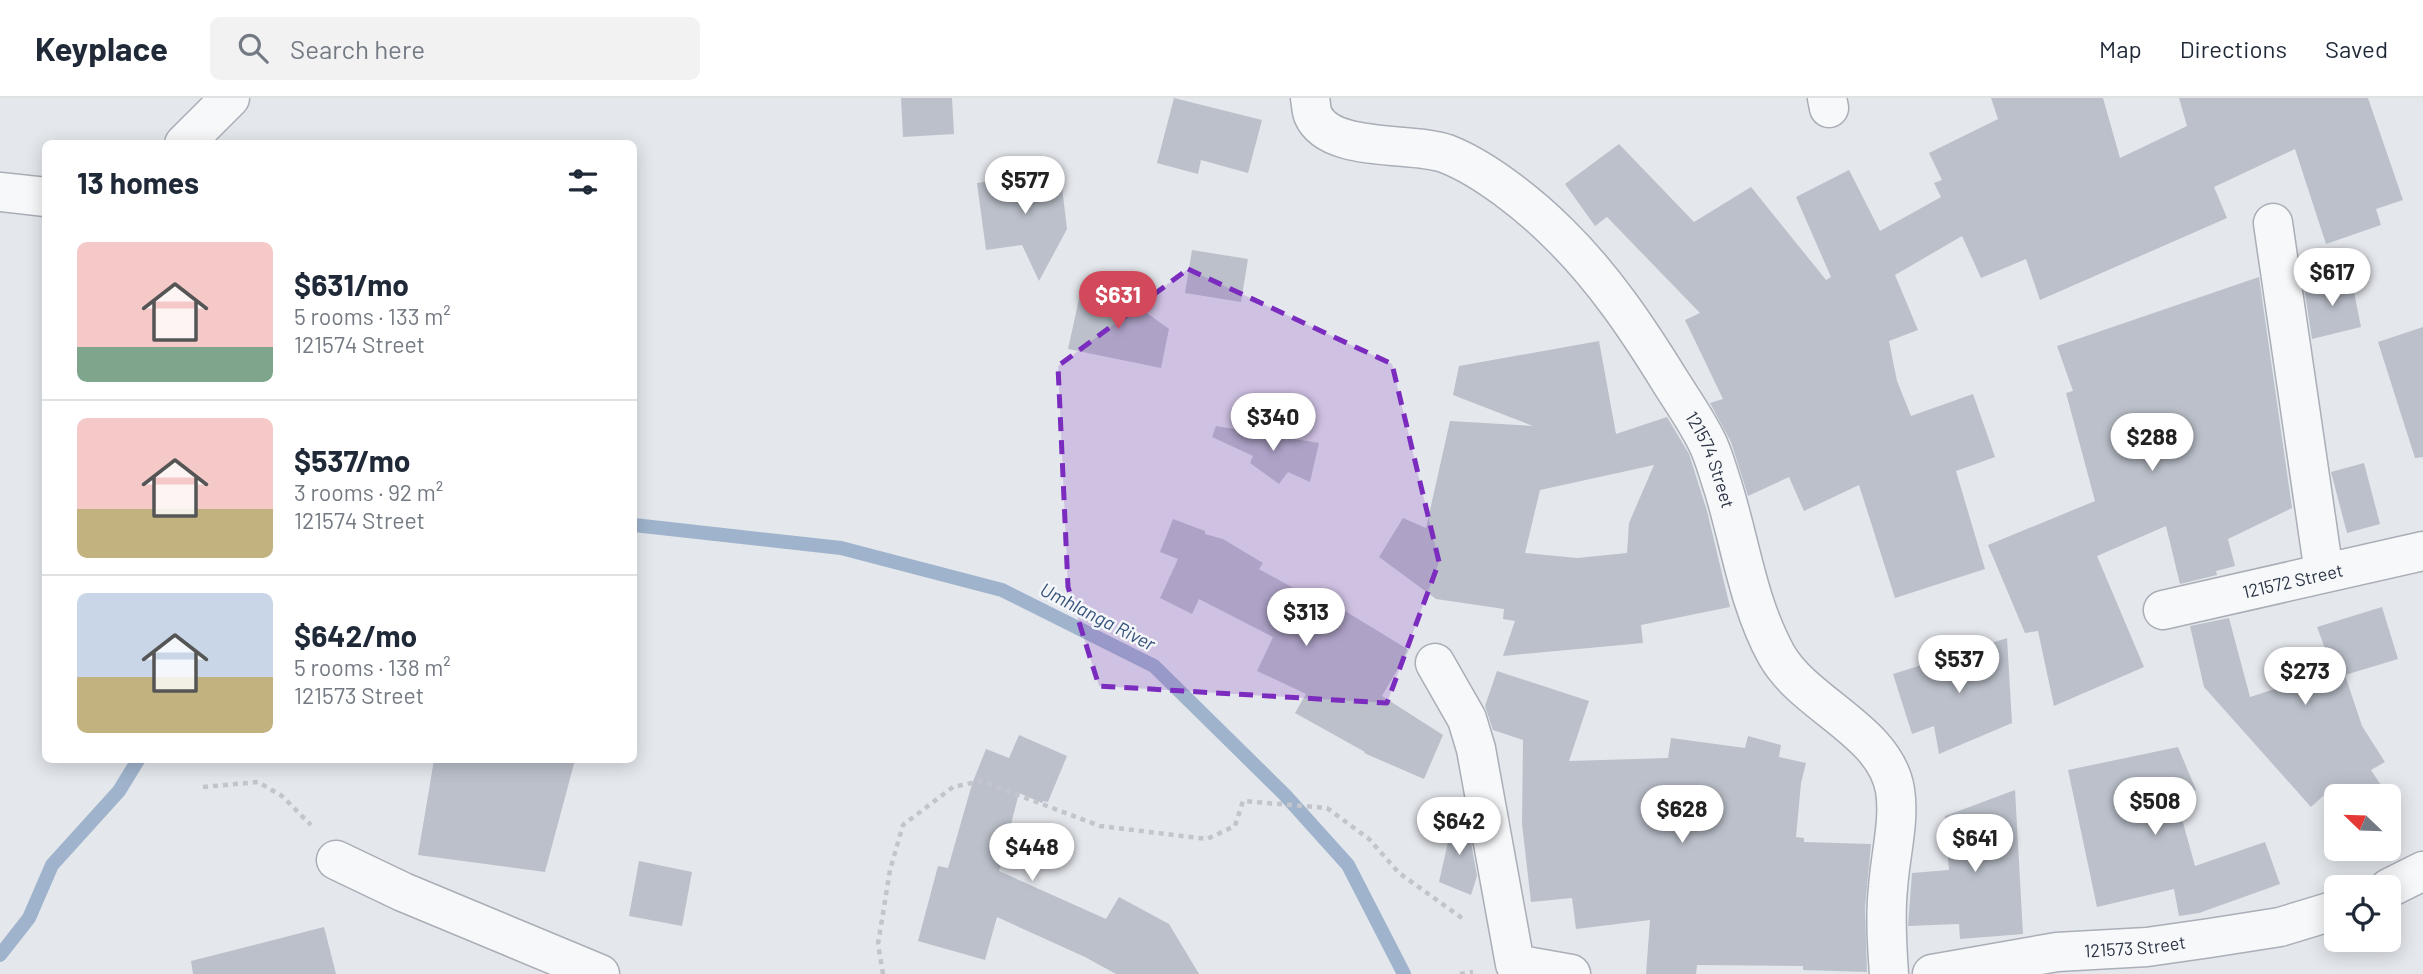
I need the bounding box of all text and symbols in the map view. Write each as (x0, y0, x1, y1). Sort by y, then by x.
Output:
search box (210, 17, 700, 80)
text: Keyplace (35, 28, 168, 68)
icon: search (234, 29, 272, 67)
text: Search here (290, 33, 425, 64)
text: Map (2099, 34, 2142, 63)
text: Directions (2180, 34, 2287, 63)
text: Saved (2325, 34, 2388, 63)
pin: $577 (984, 156, 1066, 216)
icon: filters (564, 163, 602, 201)
text: 13 homes (77, 164, 199, 200)
text: $577 (1001, 165, 1049, 193)
pin: $617 (2291, 248, 2373, 308)
text: $617 (2310, 257, 2354, 285)
text: $631/mo (294, 266, 409, 302)
icon: home (133, 270, 217, 354)
pin: $631 (1077, 272, 1159, 331)
text: $631 (1095, 280, 1141, 308)
text: 5 rooms · 133 m² (294, 302, 451, 330)
text: 121574 Street (294, 330, 425, 358)
pin: $340 (1232, 394, 1314, 453)
text: $340 (1247, 402, 1299, 430)
street label: 121574 Street (1681, 407, 1739, 510)
pin: $288 (2111, 414, 2193, 473)
text: $288 (2127, 422, 2177, 450)
text: $537/mo (294, 442, 410, 478)
icon: home (133, 446, 217, 530)
text: 3 rooms · 92 m² (294, 478, 443, 506)
text: 121574 Street (294, 506, 425, 534)
street label: 121572 Street (2240, 559, 2345, 603)
water label: Umhlanga River (1037, 577, 1160, 655)
pin: $313 (1265, 588, 1347, 648)
text: $313 (1283, 597, 1329, 625)
text: $642/mo (294, 617, 417, 653)
icon: home (133, 621, 217, 705)
pin: $537 (1918, 636, 2000, 695)
text: $537 (1934, 644, 1984, 672)
pin: $273 (2264, 648, 2346, 707)
text: 5 rooms · 138 m² (294, 653, 451, 681)
text: $273 (2280, 656, 2330, 684)
text: 121573 Street (294, 681, 424, 709)
pin: $508 (2114, 778, 2196, 837)
north arrow (2324, 784, 2401, 861)
map controls (2324, 784, 2401, 952)
pin: $628 (1641, 786, 1723, 845)
text: $508 (2129, 786, 2181, 814)
text: $628 (1657, 794, 1707, 822)
pin: $642 (1418, 798, 1500, 857)
text: $642 (1433, 806, 1485, 834)
pin: $641 (1934, 814, 2016, 874)
text: $641 (1952, 823, 1998, 851)
pin: $448 (991, 824, 1073, 883)
text: $448 (1005, 832, 1059, 860)
button: locate (2324, 875, 2401, 952)
street label: 121573 Street (2083, 931, 2187, 961)

